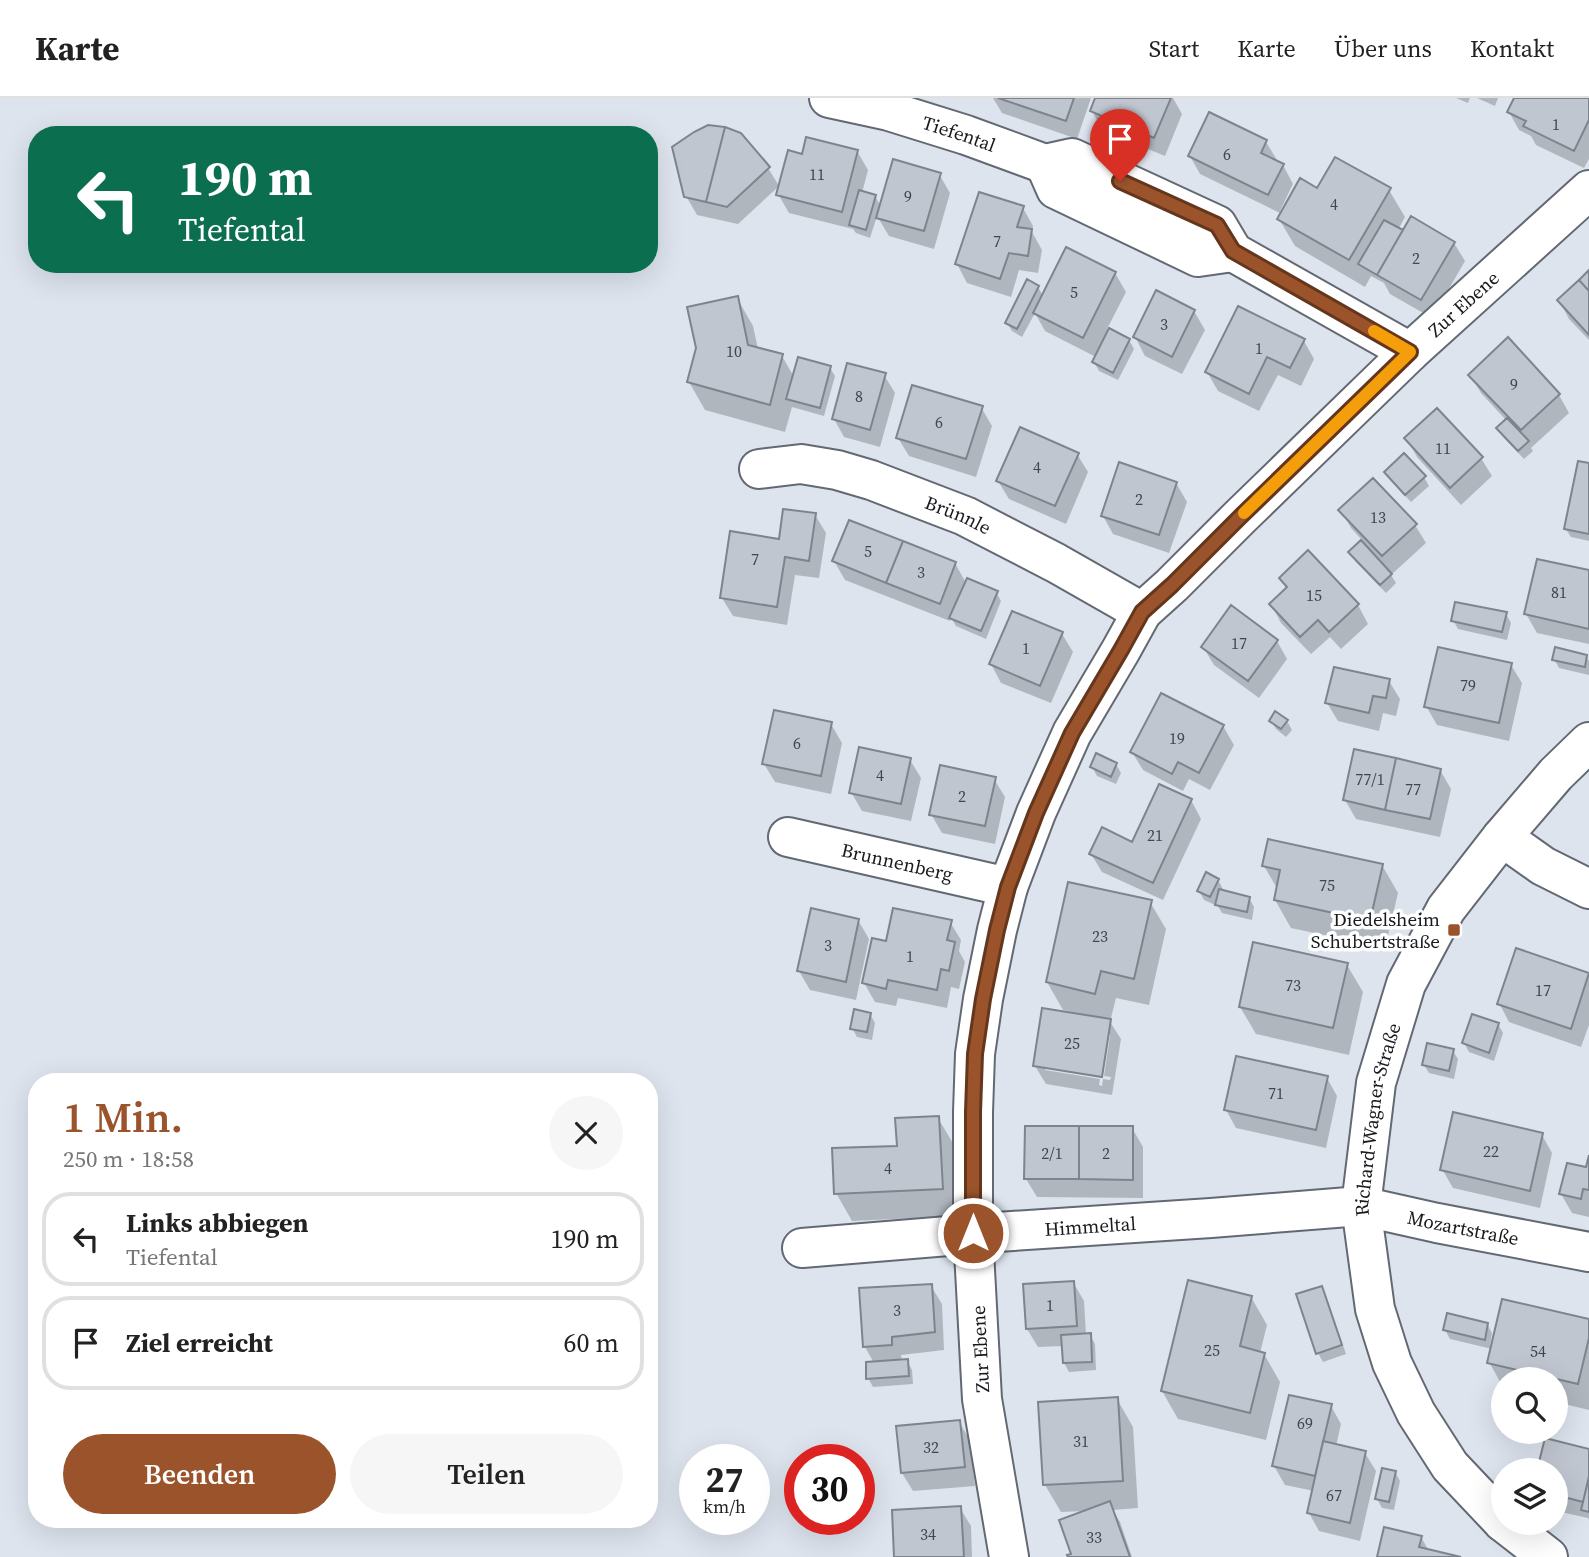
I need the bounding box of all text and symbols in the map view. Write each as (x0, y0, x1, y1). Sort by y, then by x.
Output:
text: Karte (35, 26, 120, 71)
text: Start (1149, 32, 1199, 65)
text: Karte (1237, 32, 1296, 65)
text: Über uns (1334, 32, 1432, 65)
text: Kontakt (1470, 32, 1554, 65)
street label: Tiefental (919, 109, 1000, 158)
pin (1090, 109, 1150, 181)
house number: 1 (1552, 113, 1560, 135)
icon: arrive (1101, 120, 1139, 158)
house number: 6 (1223, 143, 1231, 165)
text: 190 m (178, 144, 313, 211)
icon: left (63, 154, 154, 245)
house number: 11 (809, 163, 825, 185)
house number: 9 (904, 185, 912, 207)
house number: 4 (1330, 193, 1338, 215)
text: Tiefental (178, 208, 306, 252)
house number: 7 (993, 230, 1001, 252)
house number: 2 (1412, 247, 1420, 269)
street label: Zur Ebene (1422, 265, 1504, 343)
house number: 5 (1070, 281, 1078, 303)
house number: 3 (1160, 313, 1168, 335)
house number: 1 (1255, 337, 1263, 359)
house number: 10 (726, 340, 742, 362)
house number: 9 (1510, 373, 1518, 395)
house number: 8 (855, 385, 863, 407)
house number: 6 (935, 411, 943, 433)
house number: 11 (1435, 437, 1451, 459)
house number: 4 (1033, 456, 1041, 478)
house number: 2 (1135, 488, 1143, 510)
street label: Brünnle (921, 489, 996, 540)
house number: 13 (1370, 506, 1386, 528)
house number: 5 (864, 540, 872, 562)
house number: 7 (751, 548, 759, 570)
house number: 3 (917, 561, 925, 583)
house number: 81 (1551, 581, 1567, 603)
house number: 15 (1306, 584, 1322, 606)
house number: 17 (1231, 632, 1247, 654)
house number: 1 (1022, 637, 1030, 659)
house number: 79 (1460, 674, 1476, 696)
house number: 19 (1169, 727, 1185, 749)
house number: 6 (793, 732, 801, 754)
house number: 4 (876, 764, 884, 786)
house number: 77/1 (1355, 768, 1385, 790)
house number: 77 (1405, 778, 1421, 800)
house number: 2 (958, 785, 966, 807)
house number: 21 (1147, 824, 1163, 846)
street label: Brunnenberg (839, 837, 956, 887)
house number: 75 (1319, 874, 1335, 896)
place label: Diedelsheim Schubertstraße (1311, 906, 1440, 954)
marker: Diedelsheim Schubertstraße (1446, 922, 1462, 938)
house number: 23 (1092, 925, 1108, 947)
house number: 3 (824, 934, 832, 956)
house number: 1 (906, 945, 914, 967)
house number: 73 (1285, 974, 1301, 996)
house number: 17 (1535, 979, 1551, 1001)
street label: Richard-Wagner-Straße (1348, 1020, 1406, 1218)
house number: 25 (1064, 1032, 1080, 1054)
house number: 71 (1268, 1082, 1284, 1104)
text: 1 Min. (63, 1088, 183, 1146)
button: close (549, 1096, 623, 1170)
house number: 22 (1483, 1140, 1499, 1162)
house number: 2/1 (1041, 1142, 1063, 1164)
house number: 2 (1102, 1142, 1110, 1164)
text: 250 m · 18:58 (63, 1143, 194, 1175)
house number: 4 (884, 1157, 892, 1179)
position arrow (936, 1196, 1010, 1270)
street label: Mozartstraße (1405, 1204, 1521, 1251)
text: Links abbiegen (126, 1205, 309, 1241)
street label: Himmeltal (1044, 1210, 1137, 1242)
icon: left (67, 1220, 105, 1258)
text: 190 m (551, 1221, 619, 1257)
text: Tiefental (126, 1241, 218, 1273)
house number: 1 (1046, 1294, 1054, 1316)
house number: 3 (893, 1299, 901, 1321)
street label: Zur Ebene (965, 1305, 995, 1393)
icon: arrive (67, 1324, 105, 1362)
text: Ziel erreicht (126, 1325, 273, 1361)
text: 60 m (564, 1325, 619, 1361)
house number: 25 (1204, 1339, 1220, 1361)
house number: 54 (1530, 1340, 1546, 1362)
map controls (1491, 1367, 1568, 1535)
button: search (1491, 1367, 1568, 1444)
house number: 69 (1297, 1412, 1313, 1434)
house number: 31 (1073, 1430, 1089, 1452)
button: Beenden (63, 1434, 336, 1514)
button: Teilen (350, 1434, 623, 1514)
house number: 32 (923, 1436, 939, 1458)
speed limit sign: 30 (784, 1444, 875, 1535)
text: 27 (706, 1456, 743, 1504)
button: layers (1491, 1458, 1568, 1535)
house number: 67 (1326, 1484, 1342, 1506)
text: km/h (703, 1494, 746, 1519)
house number: 34 (920, 1523, 936, 1545)
house number: 33 (1086, 1526, 1102, 1548)

